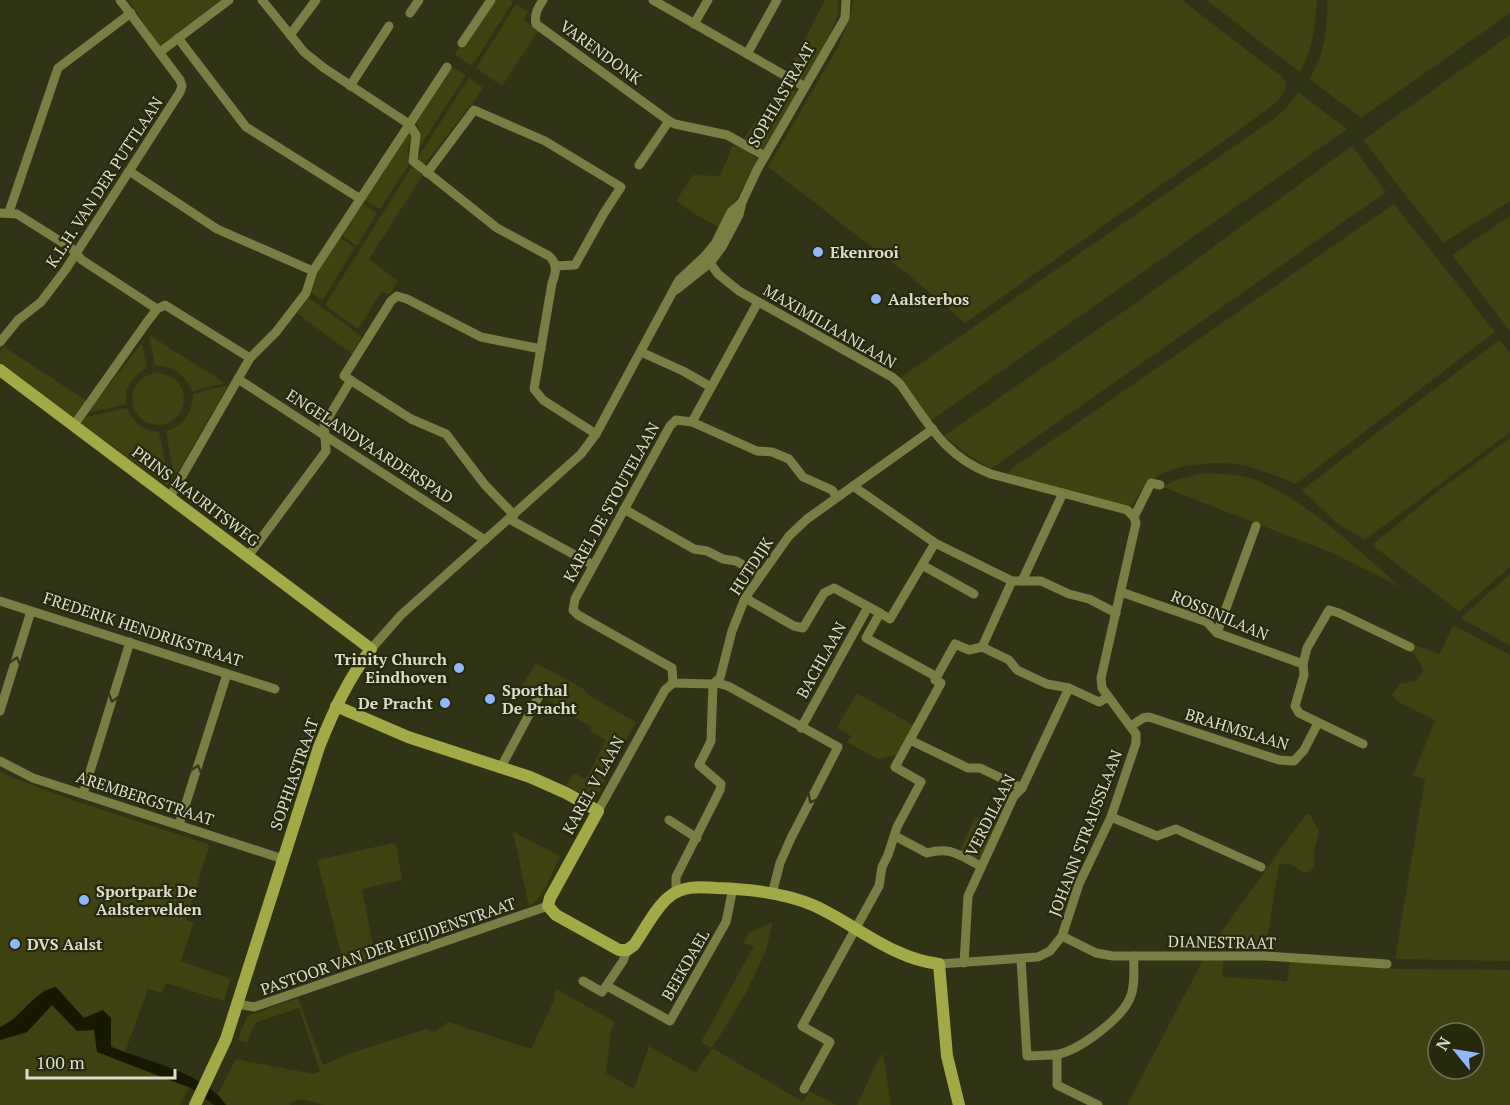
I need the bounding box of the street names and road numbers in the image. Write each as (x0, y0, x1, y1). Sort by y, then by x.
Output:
street label: VARENDONK (555, 15, 647, 90)
street label: SOPHIASTRAAT (742, 39, 820, 151)
street label: K.L.H. VAN DER PUTTLAAN (40, 92, 168, 272)
street label: MAXIMILIAANLAAN (759, 279, 901, 373)
street label: ENGELANDVAARDERSPAD (282, 384, 458, 508)
street label: KAREL DE STOUTELAAN (558, 418, 664, 586)
street label: PRINS MAURITSWEG (128, 441, 264, 551)
street label: HUTDIJK (724, 532, 778, 599)
street label: ROSSINILAAN (1168, 585, 1272, 646)
street label: FREDERIK HENDRIKSTRAAT (41, 586, 245, 672)
street label: BACHLAAN (791, 618, 851, 702)
street label: BRAHMSLAAN (1182, 703, 1292, 755)
street label: SOPHIASTRAAT (265, 715, 324, 833)
street label: KAREL V LAAN (557, 732, 629, 838)
street label: JOHANN STRAUSSLAAN (1043, 746, 1127, 920)
street label: AREMBERGSTRAAT (73, 765, 217, 831)
street label: VERDILAAN (960, 770, 1020, 860)
street label: PASTOOR VAN DER HEIJDENSTRAAT (257, 892, 519, 1000)
street label: BEEKDAEL (656, 925, 714, 1004)
street label: DIANESTRAAT (1168, 930, 1276, 954)

